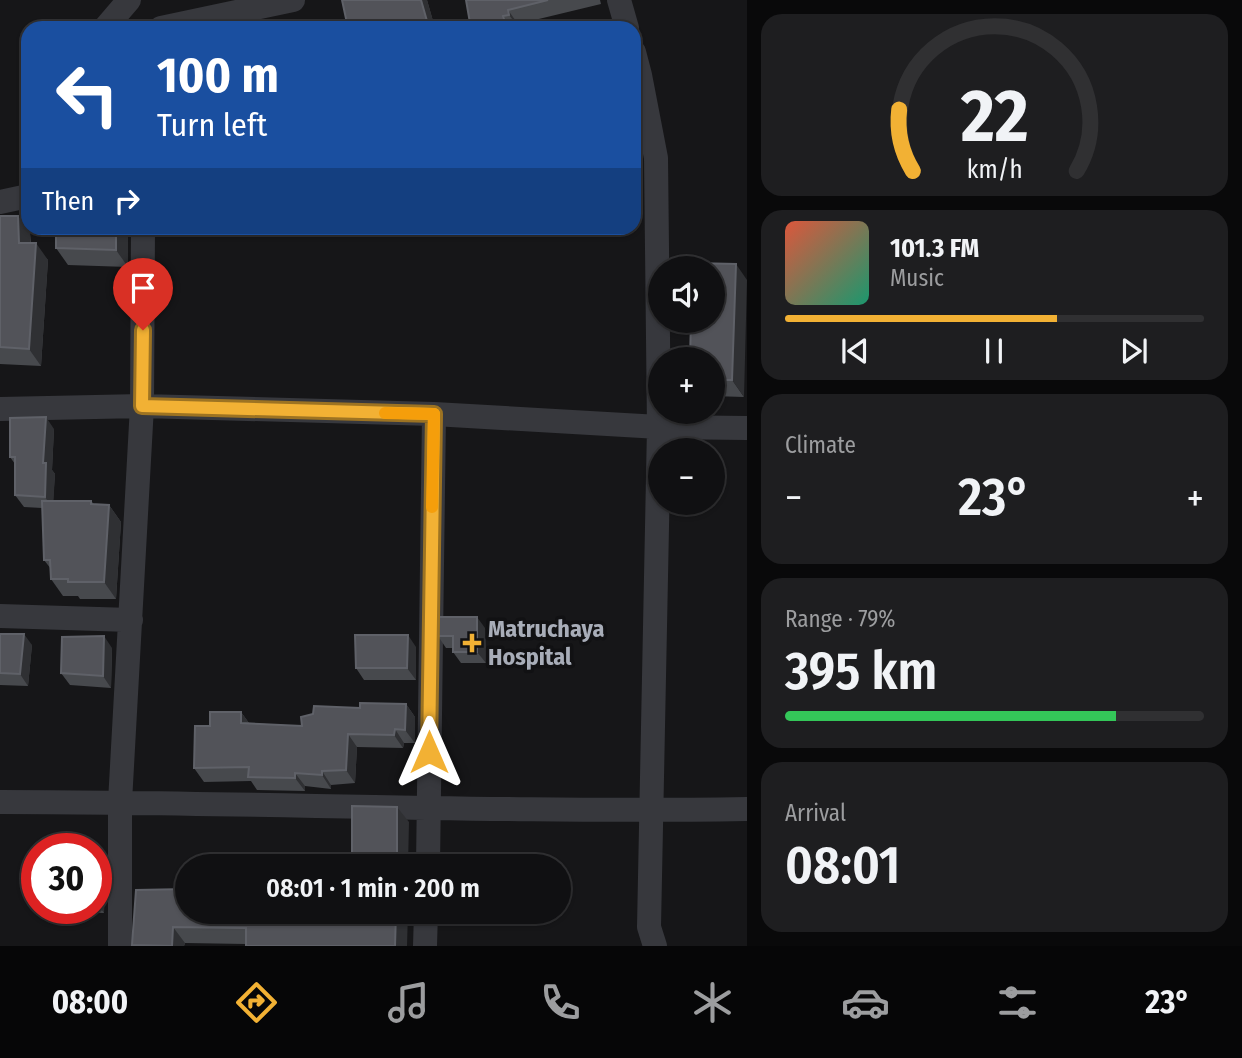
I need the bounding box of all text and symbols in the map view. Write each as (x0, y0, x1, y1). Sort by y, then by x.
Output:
text: 100 m (157, 46, 279, 105)
icon: left (42, 49, 133, 140)
text: 22 (960, 73, 1028, 160)
text: Turn left (157, 106, 267, 144)
text: km/h (967, 155, 1022, 185)
icon: right (108, 182, 146, 220)
text: Then (42, 186, 94, 217)
text: 101.3 FM (890, 233, 979, 264)
map controls (648, 256, 725, 515)
button: sound (648, 256, 725, 333)
pin (113, 258, 173, 330)
text: Music (890, 264, 944, 292)
icon: arrive (124, 269, 162, 307)
icon: previous (836, 332, 874, 370)
icon: pause (975, 332, 1013, 370)
icon: next (1115, 332, 1153, 370)
button: + (648, 347, 725, 424)
text: Climate (785, 431, 856, 459)
button: − (648, 438, 725, 515)
text: 23° (958, 466, 1031, 529)
text: − (785, 475, 802, 521)
text: + (1187, 475, 1204, 521)
text: Range · 79% (785, 605, 896, 633)
place label: Matruchaya Hospital (488, 615, 604, 671)
marker: Matruchaya Hospital (462, 633, 482, 653)
text: 395 km (785, 640, 937, 703)
position arrow (392, 715, 466, 789)
text: Arrival (785, 799, 846, 827)
speed limit sign: 30 (21, 833, 112, 924)
text: 08:01 (785, 834, 900, 897)
text: 08:01 · 1 min · 200 m (266, 873, 480, 904)
icon: directions (232, 978, 281, 1027)
icon: music (384, 978, 433, 1027)
icon: phone (536, 978, 585, 1027)
icon: climate (688, 978, 737, 1027)
icon: car (841, 978, 890, 1027)
icon: filters (993, 978, 1042, 1027)
text: 08:00 (52, 983, 128, 1021)
text: 23° (1145, 983, 1190, 1021)

